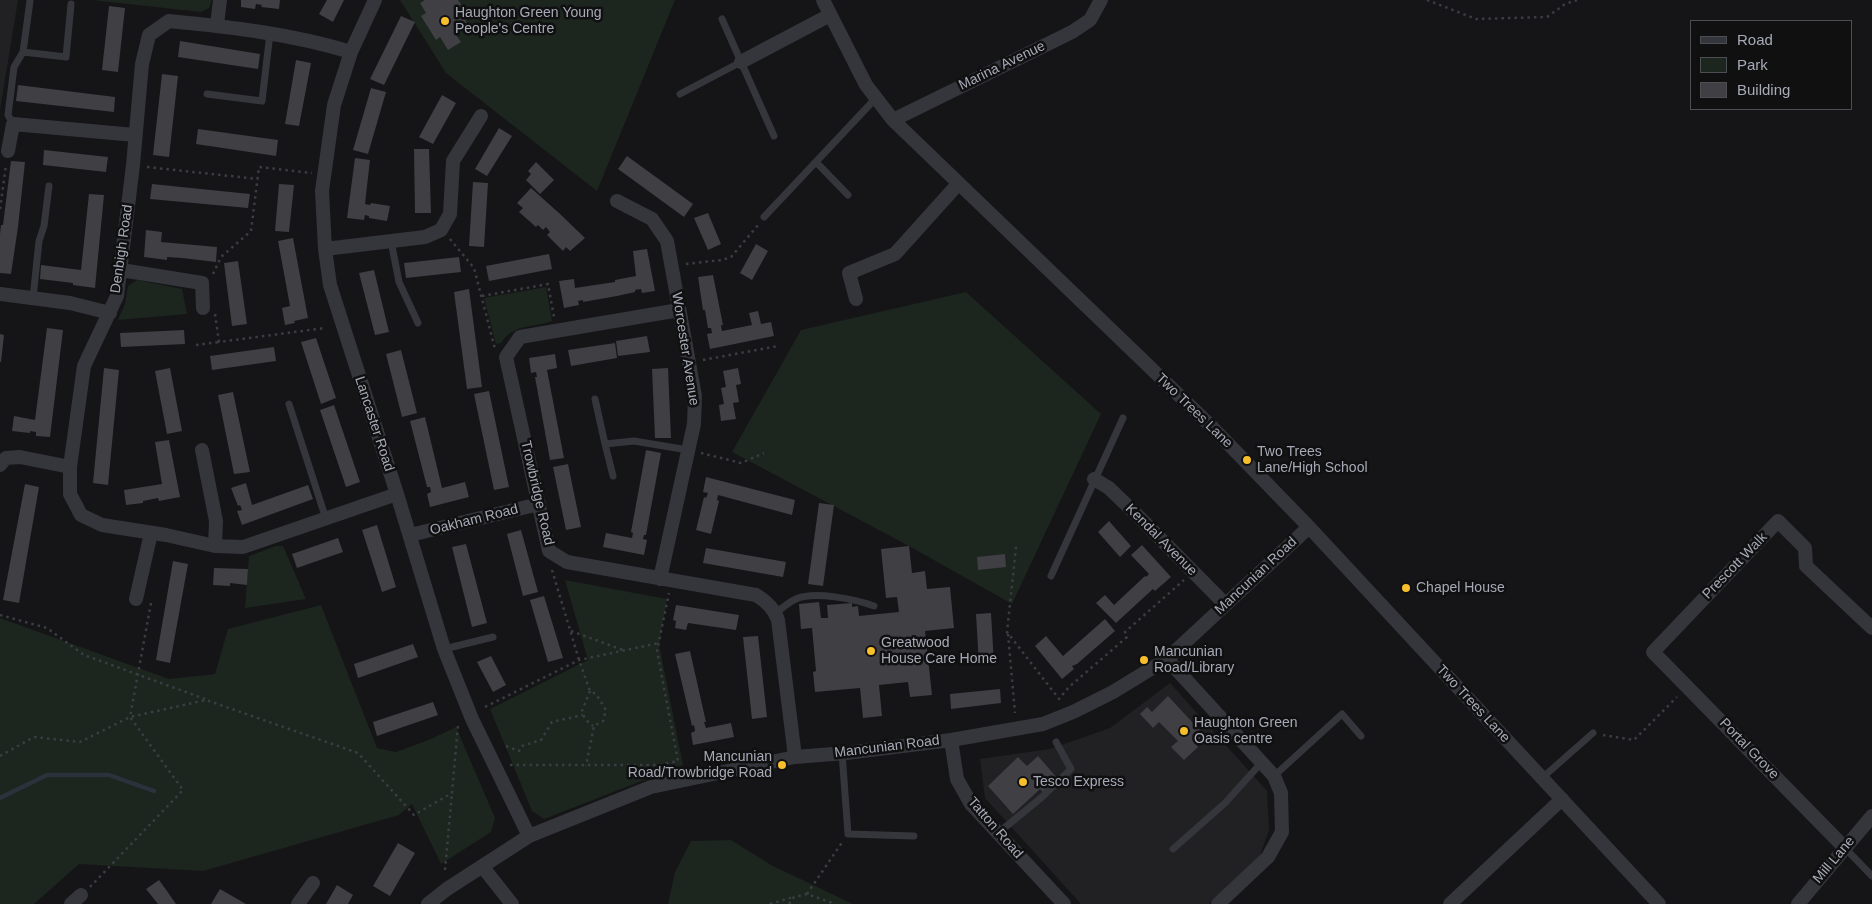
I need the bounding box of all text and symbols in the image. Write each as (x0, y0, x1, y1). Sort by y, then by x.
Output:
place label: Haughton Green Young People's Centre (455, 5, 602, 38)
marker: Haughton Green Young People's Centre (439, 15, 451, 27)
legend (1690, 20, 1852, 110)
text: Road (1737, 31, 1773, 48)
street label: Marina Avenue (956, 38, 1048, 94)
text: Park (1737, 56, 1768, 73)
text: Building (1737, 81, 1790, 98)
street label: Denbigh Road (107, 204, 137, 294)
street label: Worcester Avenue (668, 291, 702, 407)
street label: Two Trees Lane (1152, 370, 1236, 452)
street label: Lancaster Road (351, 374, 397, 474)
street label: Trowbridge Road (517, 439, 557, 547)
place label: Two Trees Lane/High School (1257, 444, 1368, 477)
marker: Two Trees Lane/High School (1241, 454, 1253, 466)
street label: Oakham Road (428, 501, 520, 539)
street label: Kendal Avenue (1122, 501, 1200, 579)
street label: Prescott Walk (1699, 529, 1771, 603)
street label: Mancunian Road (1212, 534, 1300, 618)
place label: Chapel House (1416, 580, 1505, 596)
marker: Chapel House (1400, 582, 1412, 594)
place label: Greatwood House Care Home (881, 635, 997, 668)
place label: Mancunian Road/Library (1154, 644, 1234, 676)
marker: Greatwood House Care Home (865, 645, 877, 657)
marker: Mancunian Road/Library (1138, 654, 1150, 666)
street label: Two Trees Lane (1433, 662, 1513, 746)
place label: Haughton Green Oasis centre (1194, 715, 1298, 748)
street label: Portal Grove (1716, 715, 1782, 783)
marker: Haughton Green Oasis centre (1178, 725, 1190, 737)
street label: Mancunian Road (833, 732, 941, 762)
place label: Mancunian Road/Trowbridge Road (628, 749, 772, 782)
marker: Mancunian Road/Trowbridge Road (776, 759, 788, 771)
place label: Tesco Express (1033, 774, 1124, 790)
marker: Tesco Express (1017, 776, 1029, 788)
street label: Tatton Road (964, 794, 1026, 862)
street label: Mill Lane (1810, 833, 1858, 887)

